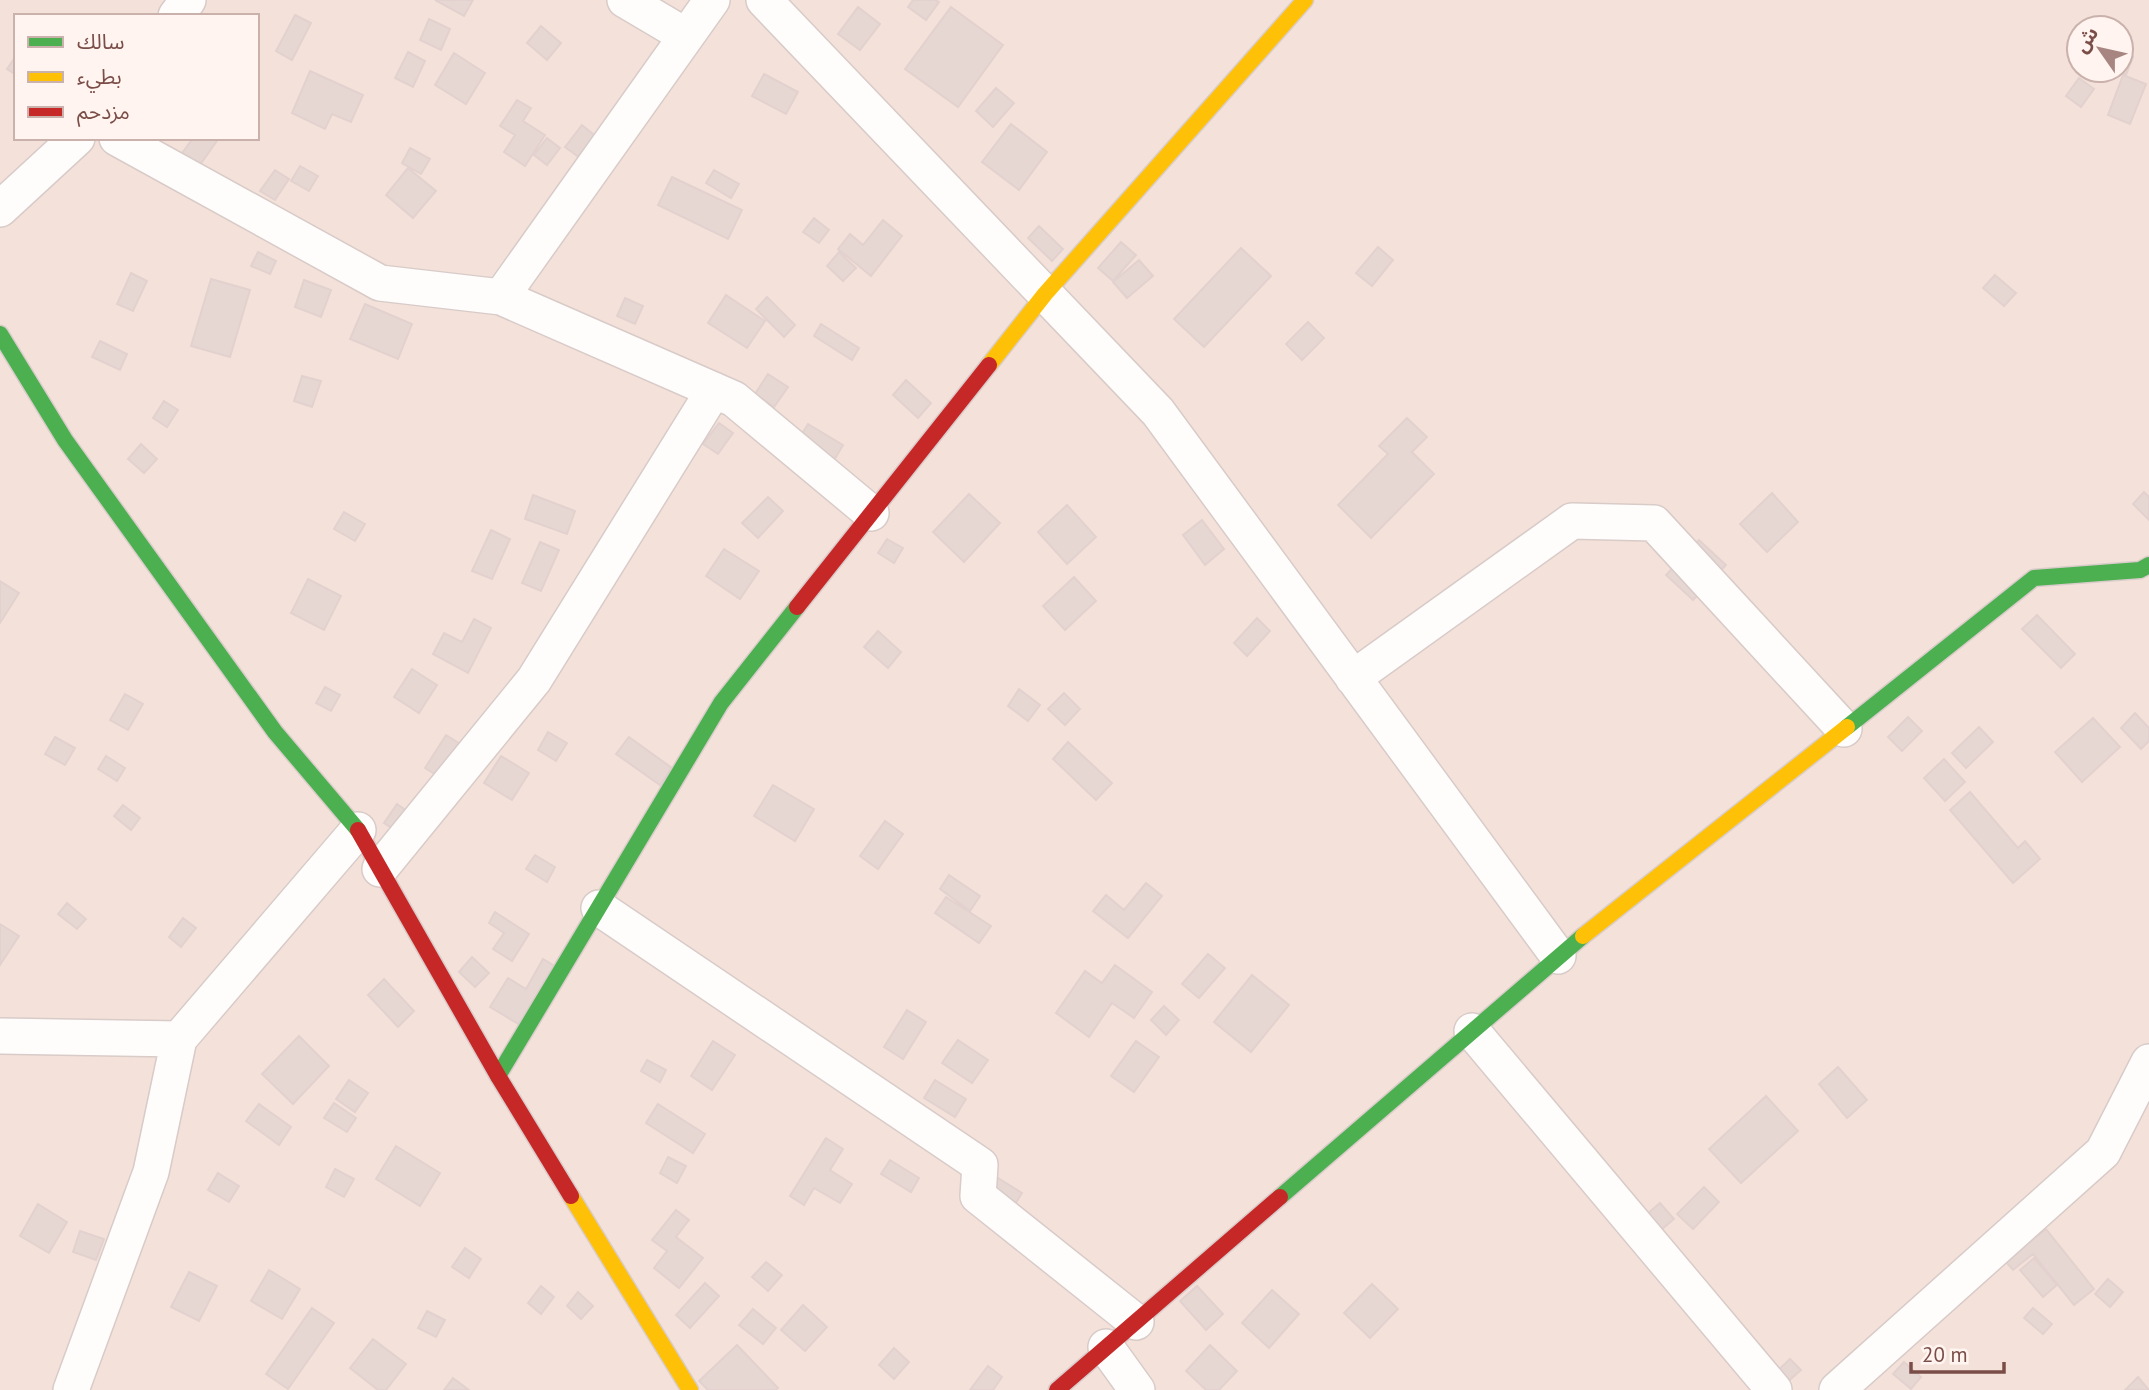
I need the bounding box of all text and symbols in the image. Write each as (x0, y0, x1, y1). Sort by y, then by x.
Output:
legend (14, 14, 259, 140)
north arrow (2065, 14, 2135, 84)
text: ش (2069, 22, 2103, 57)
text: سالك (77, 28, 124, 55)
text: بطيء (77, 63, 122, 93)
text: مزدحم (77, 98, 130, 127)
scale bar (1911, 1330, 2004, 1374)
text: 20 m (1922, 1341, 1968, 1368)

